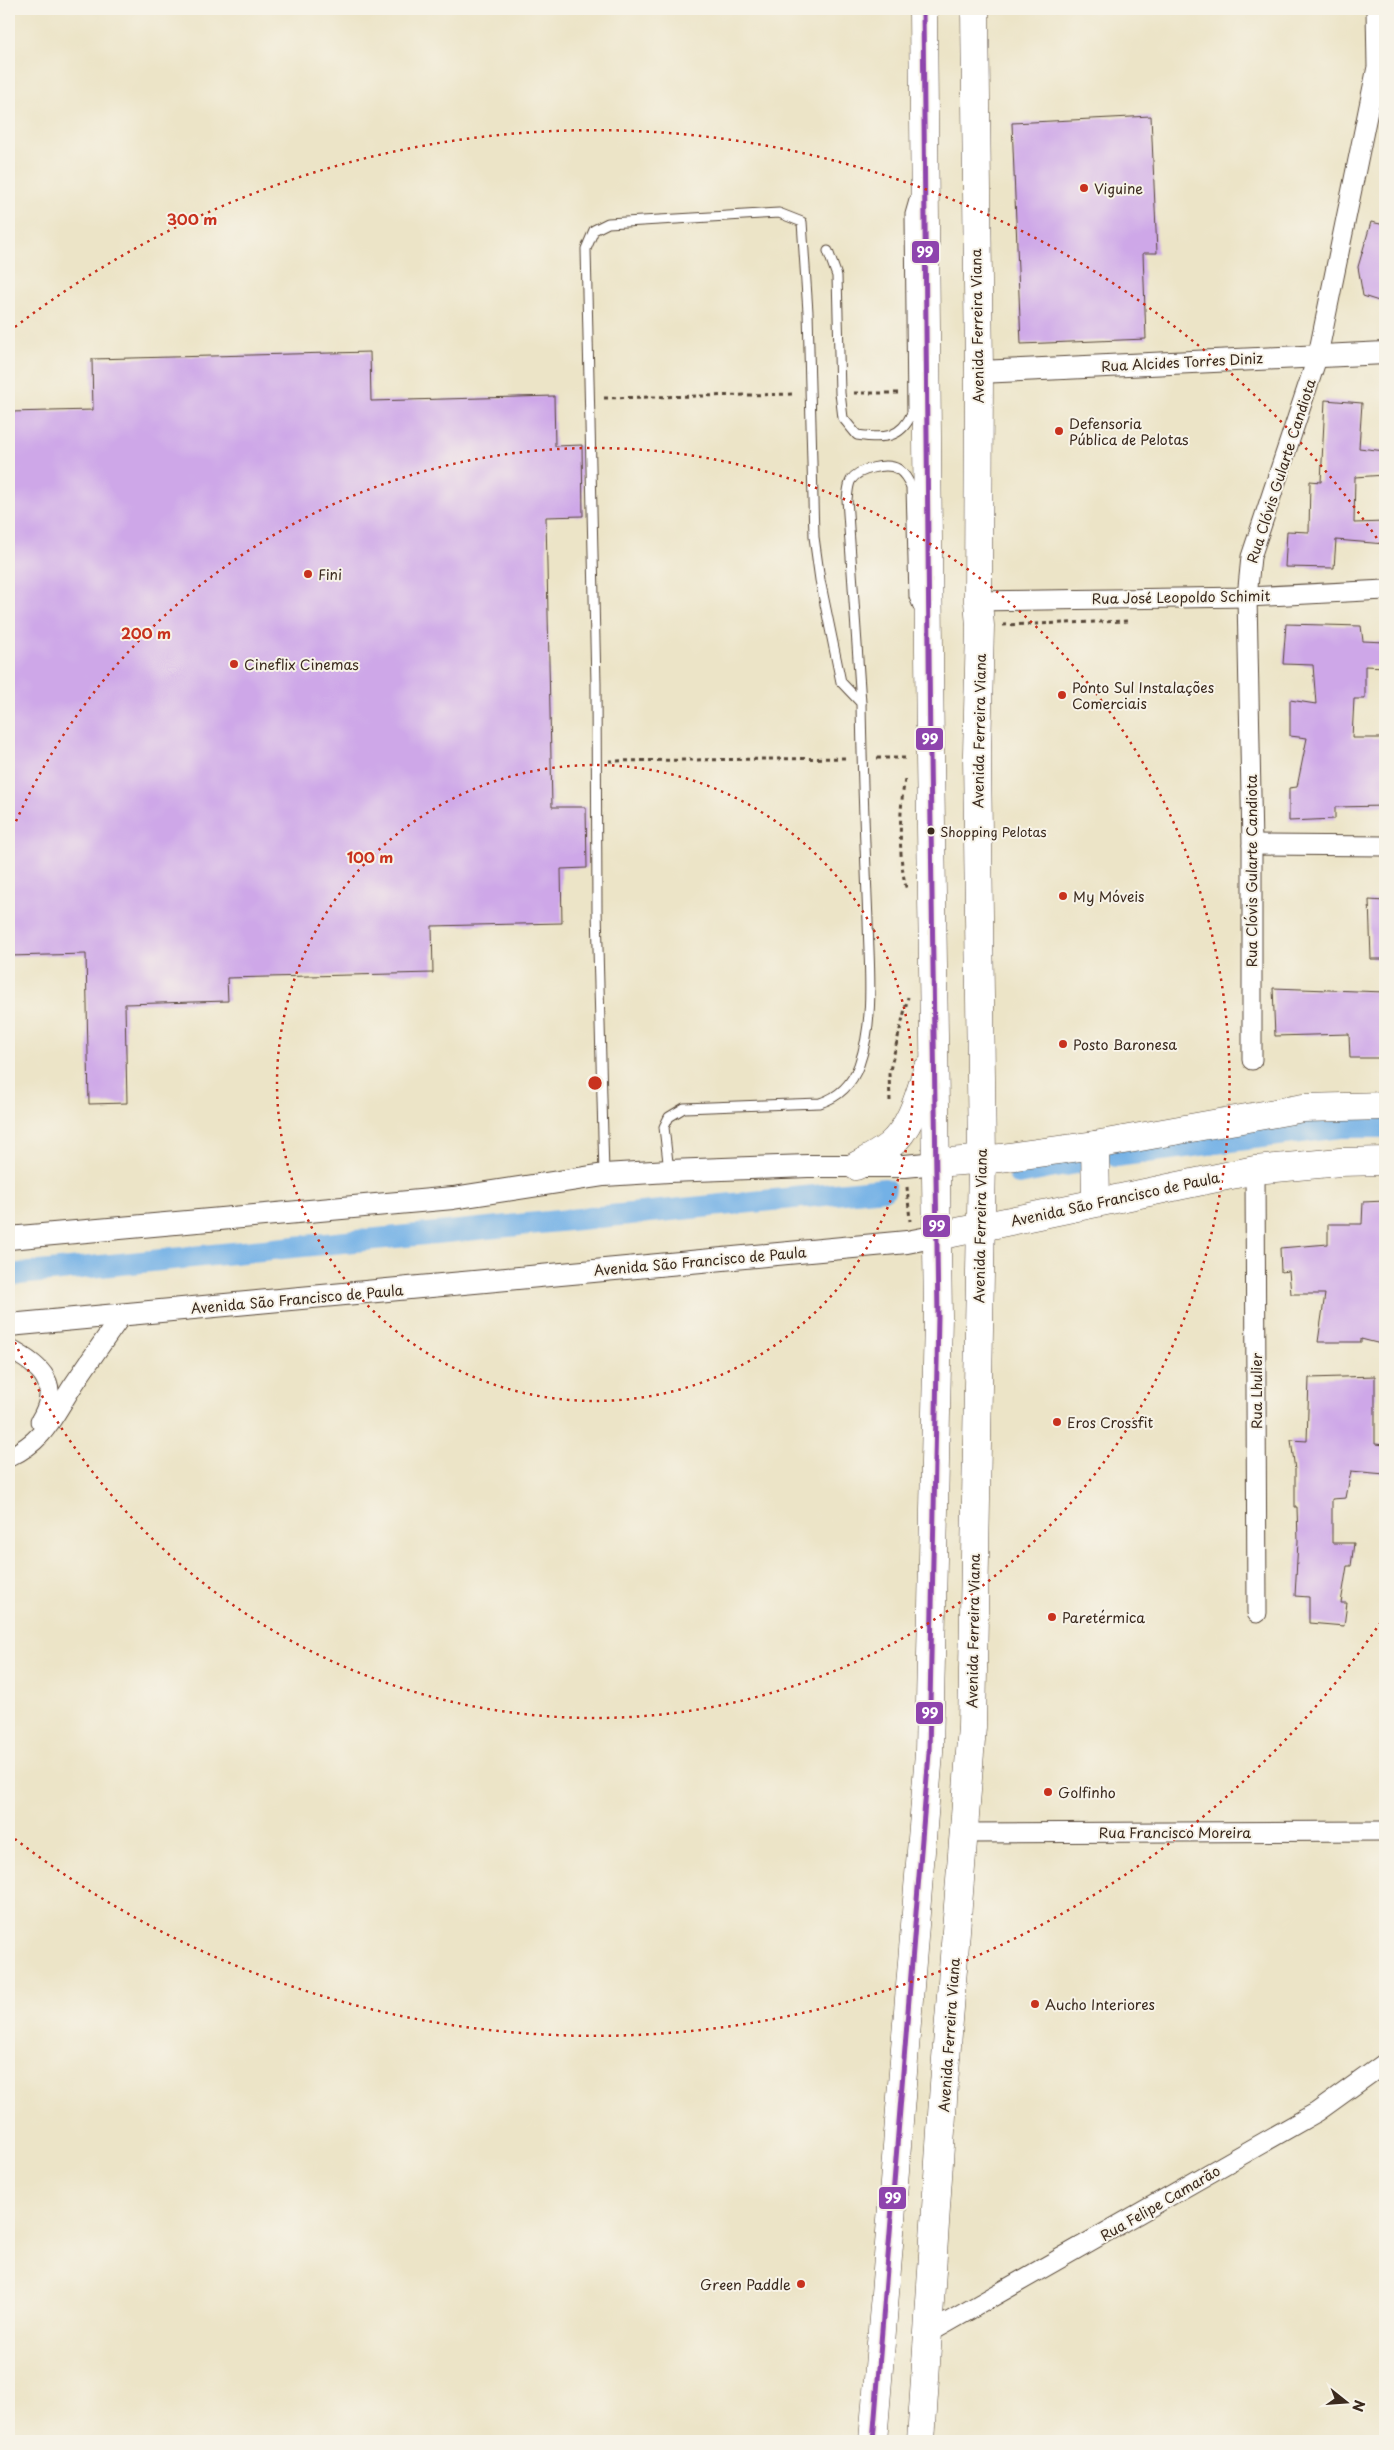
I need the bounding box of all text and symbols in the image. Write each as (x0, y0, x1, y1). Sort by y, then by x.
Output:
place label: Viguine (1094, 178, 1143, 199)
marker: Viguine (1078, 182, 1090, 194)
text: 300 m (167, 207, 217, 230)
line badge: 99 (911, 240, 940, 264)
text: 99 (917, 241, 934, 262)
street label: Avenida Ferreira Viana (965, 248, 989, 403)
street label: Rua Alcides Torres Diniz (1101, 347, 1264, 377)
street label: Rua Clóvis Gularte Candiota (1241, 376, 1321, 566)
place label: Defensoria Pública de Pelotas (1069, 413, 1189, 450)
marker: Defensoria Pública de Pelotas (1053, 425, 1065, 437)
place label: Fini (318, 564, 342, 585)
marker: Fini (302, 568, 314, 580)
street label: Rua José Leopoldo Schimit (1091, 585, 1271, 609)
text: 200 m (121, 621, 171, 644)
street label: Avenida Ferreira Viana (967, 653, 991, 808)
place label: Cineflix Cinemas (244, 654, 359, 675)
marker: Cineflix Cinemas (228, 658, 240, 670)
place label: Ponto Sul Instalações Comerciais (1072, 677, 1214, 714)
marker: Ponto Sul Instalações Comerciais (1056, 689, 1068, 701)
line badge: 99 (915, 727, 944, 751)
text: 99 (922, 728, 939, 749)
street label: Rua Clóvis Gularte Candiota (1241, 774, 1262, 967)
place label: Shopping Pelotas (940, 822, 1047, 841)
marker: Shopping Pelotas (926, 826, 936, 836)
text: 100 m (347, 845, 393, 868)
place label: My Móveis (1073, 886, 1144, 907)
marker: My Móveis (1057, 890, 1069, 902)
place label: Posto Baronesa (1073, 1034, 1177, 1055)
marker: Posto Baronesa (1057, 1038, 1069, 1050)
centre of rings (586, 1074, 604, 1092)
street label: Avenida Ferreira Viana (968, 1148, 992, 1303)
street label: Avenida São Francisco de Paula (1009, 1167, 1222, 1231)
line badge: 99 (922, 1214, 951, 1238)
text: 99 (929, 1215, 946, 1236)
street label: Avenida São Francisco de Paula (593, 1241, 807, 1281)
street label: Avenida São Francisco de Paula (190, 1279, 404, 1319)
street label: Rua Lhulier (1246, 1352, 1267, 1429)
place label: Eros Crossfit (1067, 1412, 1153, 1433)
marker: Eros Crossfit (1051, 1416, 1063, 1428)
street label: Avenida Ferreira Viana (961, 1553, 985, 1708)
place label: Paretérmica (1062, 1607, 1145, 1628)
marker: Paretérmica (1046, 1611, 1058, 1623)
line badge: 99 (915, 1701, 944, 1725)
text: 99 (922, 1702, 939, 1723)
place label: Golfinho (1058, 1782, 1116, 1803)
marker: Golfinho (1042, 1786, 1054, 1798)
street label: Rua Francisco Moreira (1099, 1822, 1251, 1843)
street label: Avenida Ferreira Viana (933, 1957, 965, 2113)
place label: Aucho Interiores (1045, 1994, 1155, 2015)
marker: Aucho Interiores (1029, 1998, 1041, 2010)
street label: Rua Felipe Camarão (1096, 2160, 1224, 2246)
line badge: 99 (878, 2186, 907, 2210)
text: 99 (885, 2187, 902, 2208)
place label: Green Paddle (700, 2274, 791, 2295)
marker: Green Paddle (795, 2278, 807, 2290)
north arrow (1322, 2378, 1372, 2428)
text: N (1347, 2398, 1371, 2414)

